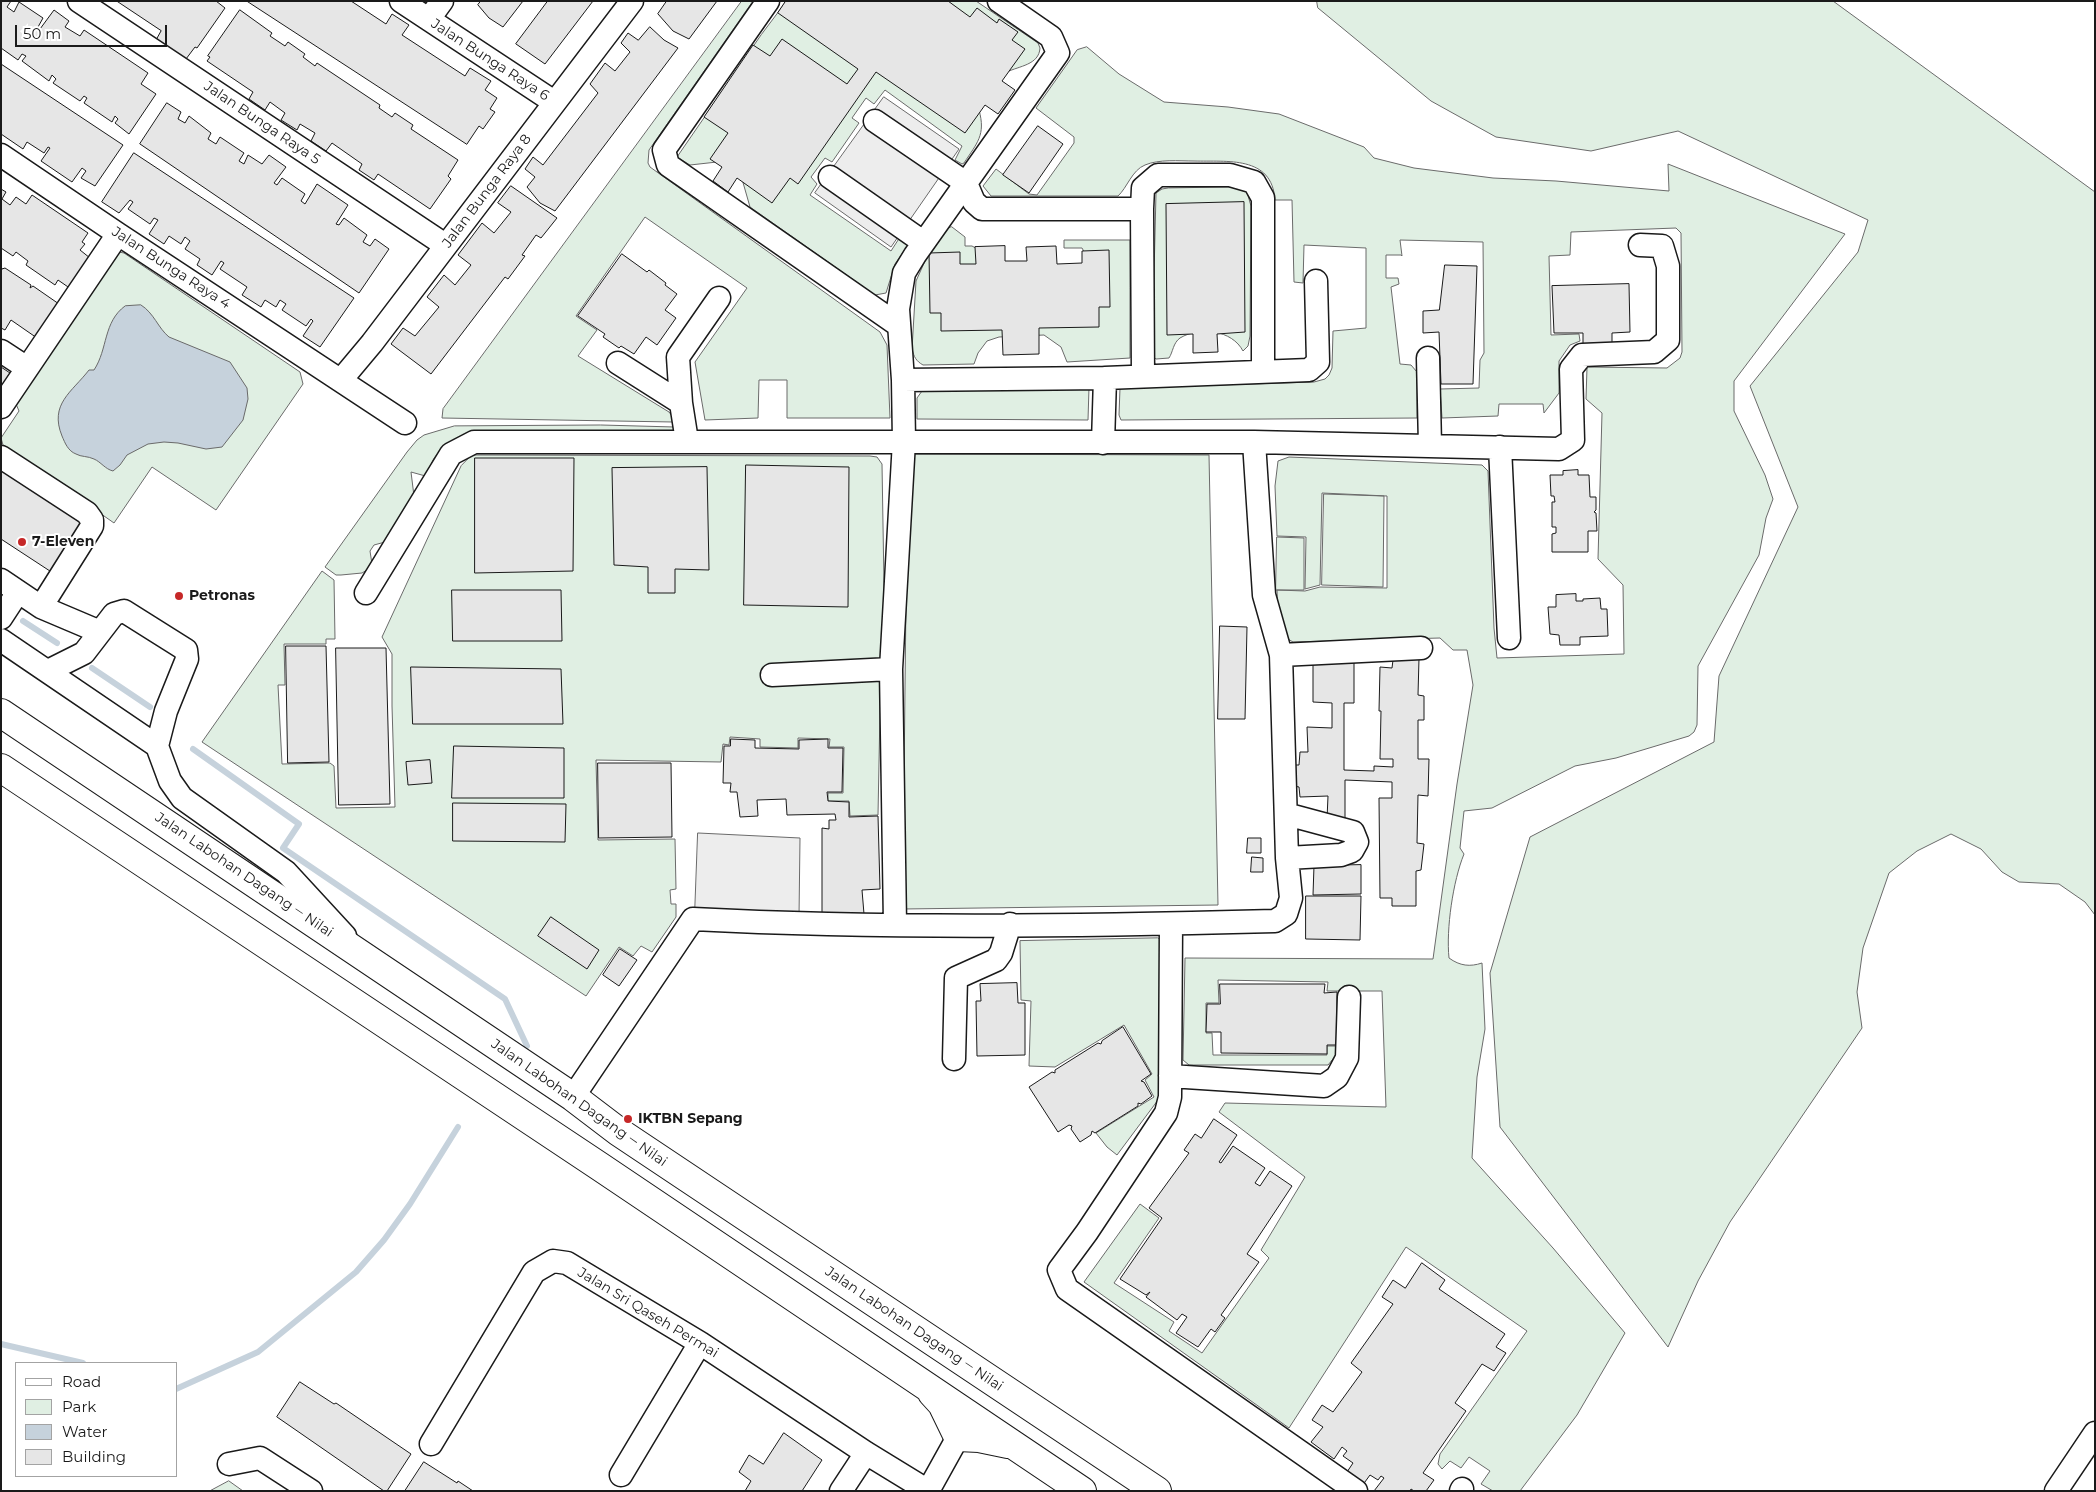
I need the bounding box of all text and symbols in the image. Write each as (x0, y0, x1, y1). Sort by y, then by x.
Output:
scale bar (18, 15, 170, 47)
street label: Jalan Bunga Raya 6 (428, 16, 552, 104)
text: 50 m (23, 24, 61, 43)
street label: Jalan Bunga Raya 5 (201, 78, 323, 168)
street label: Jalan Bunga Raya 8 (439, 131, 535, 251)
street label: Jalan Bunga Raya 4 (109, 223, 233, 313)
place label: 7-Eleven (32, 534, 94, 550)
marker: 7-Eleven (16, 536, 28, 548)
place label: Petronas (189, 588, 255, 604)
marker: Petronas (173, 590, 185, 602)
street label: Jalan Labohan Dagang ‒ Nilai (152, 809, 336, 941)
street label: Jalan Labohan Dagang ‒ Nilai (488, 1036, 670, 1170)
place label: IKTBN Sepang (638, 1111, 743, 1127)
marker: IKTBN Sepang (622, 1113, 634, 1125)
street label: Jalan Labohan Dagang ‒ Nilai (822, 1263, 1006, 1395)
street label: Jalan Sri Qaseh Permai (575, 1264, 721, 1362)
legend (15, 1362, 178, 1477)
text: Road (62, 1372, 101, 1391)
text: Park (62, 1397, 96, 1416)
text: Water (62, 1422, 108, 1441)
text: Building (62, 1447, 126, 1466)

